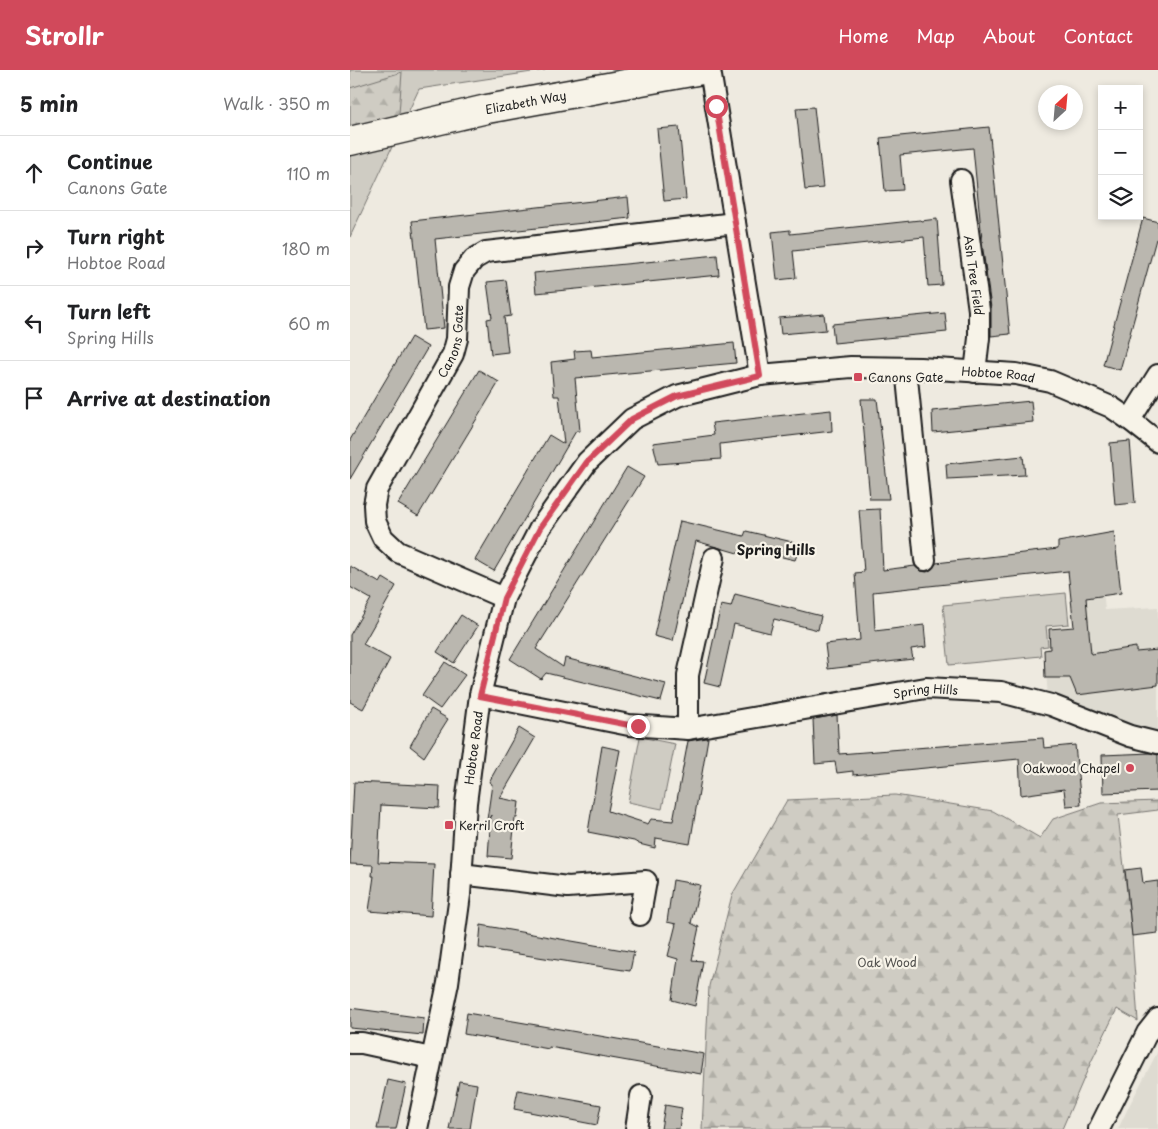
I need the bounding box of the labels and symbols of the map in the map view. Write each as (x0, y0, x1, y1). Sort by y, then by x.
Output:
north arrow (1038, 85, 1083, 130)
street label: Elizabeth Way (484, 86, 568, 118)
route start (705, 95, 728, 118)
street label: Ash Tree Field (960, 234, 988, 315)
street label: Canons Gate (432, 305, 467, 381)
street label: Hobtoe Road (961, 362, 1037, 387)
place label: Canons Gate (868, 368, 943, 386)
marker: Canons Gate (852, 371, 864, 383)
district label: Spring Hills (737, 539, 815, 560)
street label: Spring Hills (892, 679, 959, 703)
street label: Hobtoe Road (459, 710, 487, 786)
route end (627, 715, 650, 738)
place label: Oakwood Chapel (1023, 759, 1120, 777)
marker: Oakwood Chapel (1124, 762, 1136, 774)
place label: Kerril Croft (459, 816, 525, 834)
marker: Kerril Croft (443, 819, 455, 831)
park label: Oak Wood (857, 953, 917, 971)

